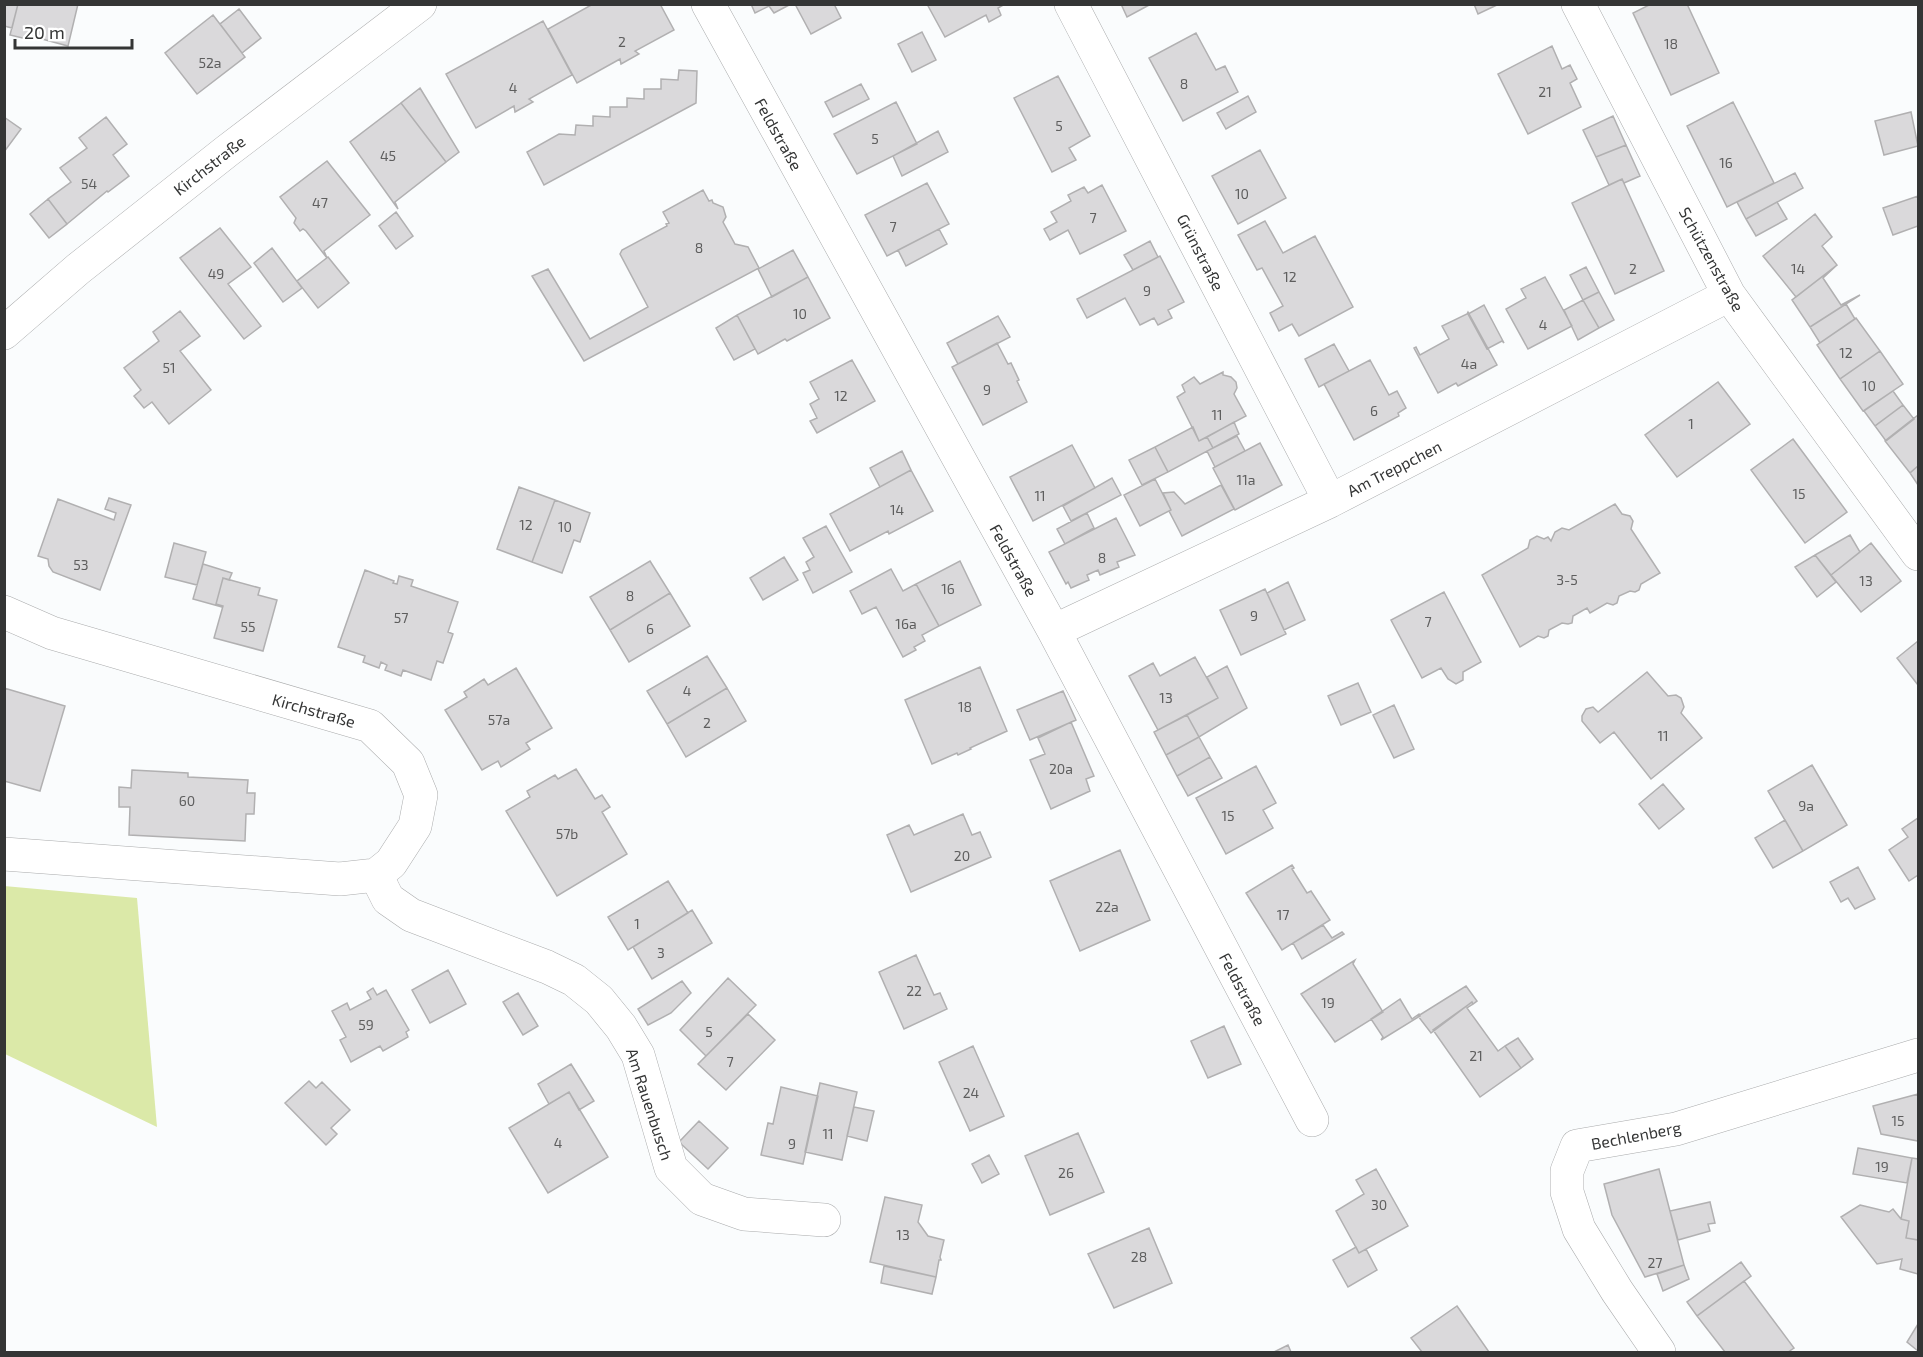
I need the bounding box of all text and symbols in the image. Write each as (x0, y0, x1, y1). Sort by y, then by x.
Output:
scale bar (15, 12, 132, 50)
text: 20 m (24, 21, 65, 43)
house number: 2 (618, 33, 626, 50)
house number: 18 (1664, 35, 1678, 52)
house number: 52a (198, 54, 222, 71)
house number: 8 (1180, 75, 1188, 92)
house number: 4 (509, 79, 517, 96)
house number: 21 (1538, 83, 1552, 100)
street label: Feldstraße (751, 95, 807, 173)
house number: 5 (1055, 117, 1063, 134)
house number: 5 (871, 130, 879, 147)
street label: Kirchstraße (169, 131, 249, 199)
house number: 45 (380, 147, 396, 164)
house number: 16 (1719, 154, 1733, 171)
house number: 54 (81, 175, 97, 192)
house number: 10 (1235, 185, 1249, 202)
house number: 47 (312, 194, 328, 211)
street label: Schützenstraße (1676, 204, 1748, 314)
house number: 7 (1089, 209, 1097, 226)
street label: Grünstraße (1174, 210, 1228, 294)
house number: 7 (889, 218, 897, 235)
house number: 8 (695, 239, 703, 256)
house number: 2 (1629, 260, 1637, 277)
house number: 14 (1791, 260, 1805, 277)
house number: 49 (208, 265, 224, 282)
house number: 12 (1283, 268, 1297, 285)
house number: 9 (1143, 282, 1151, 299)
house number: 10 (793, 305, 807, 322)
house number: 4 (1539, 316, 1547, 333)
house number: 12 (1839, 344, 1853, 361)
house number: 4a (1461, 355, 1477, 372)
house number: 51 (162, 359, 176, 376)
house number: 10 (1862, 377, 1876, 394)
house number: 9 (983, 381, 991, 398)
house number: 12 (834, 387, 848, 404)
house number: 6 (1370, 402, 1378, 419)
house number: 11 (1211, 406, 1223, 423)
house number: 1 (1688, 415, 1694, 432)
street label: Am Treppchen (1344, 436, 1444, 500)
house number: 11a (1237, 471, 1255, 488)
house number: 15 (1792, 485, 1806, 502)
house number: 11 (1034, 487, 1046, 504)
house number: 14 (890, 501, 904, 518)
house number: 12 (519, 516, 533, 533)
house number: 10 (558, 518, 572, 535)
street label: Feldstraße (986, 521, 1042, 599)
house number: 8 (1098, 549, 1106, 566)
house number: 53 (73, 556, 89, 573)
house number: 3-5 (1556, 571, 1578, 588)
house number: 13 (1859, 572, 1873, 589)
house number: 16 (941, 580, 955, 597)
house number: 8 (626, 587, 634, 604)
house number: 9 (1250, 607, 1258, 624)
house number: 57 (394, 609, 408, 626)
house number: 7 (1424, 613, 1432, 630)
house number: 16a (895, 615, 917, 632)
house number: 55 (240, 618, 256, 635)
house number: 6 (646, 620, 654, 637)
house number: 4 (683, 682, 691, 699)
street label: Kirchstraße (270, 689, 358, 731)
house number: 13 (1159, 689, 1173, 706)
house number: 18 (958, 698, 972, 715)
house number: 57a (488, 711, 510, 728)
house number: 2 (703, 714, 711, 731)
house number: 11 (1657, 727, 1669, 744)
house number: 20a (1049, 760, 1073, 777)
house number: 60 (179, 792, 195, 809)
house number: 9a (1798, 797, 1814, 814)
house number: 15 (1221, 807, 1235, 824)
house number: 57b (556, 825, 578, 842)
house number: 20 (954, 847, 970, 864)
house number: 22a (1095, 898, 1119, 915)
house number: 17 (1277, 906, 1289, 923)
house number: 1 (634, 915, 640, 932)
house number: 3 (657, 944, 665, 961)
street label: Feldstraße (1216, 949, 1270, 1029)
house number: 22 (906, 982, 922, 999)
house number: 19 (1321, 994, 1335, 1011)
house number: 59 (358, 1016, 374, 1033)
house number: 5 (705, 1023, 713, 1040)
street label: Am Rauenbusch (623, 1046, 677, 1162)
house number: 21 (1469, 1047, 1483, 1064)
house number: 7 (726, 1053, 734, 1070)
house number: 24 (963, 1084, 979, 1101)
house number: 15 (1891, 1112, 1905, 1129)
street label: Bechlenberg (1589, 1117, 1683, 1153)
house number: 11 (822, 1125, 834, 1142)
house number: 4 (554, 1134, 562, 1151)
house number: 9 (788, 1135, 796, 1152)
house number: 19 (1875, 1158, 1889, 1175)
house number: 26 (1058, 1164, 1074, 1181)
house number: 30 (1371, 1196, 1387, 1213)
house number: 13 (896, 1226, 910, 1243)
house number: 28 (1131, 1248, 1147, 1265)
house number: 27 (1647, 1254, 1663, 1271)

